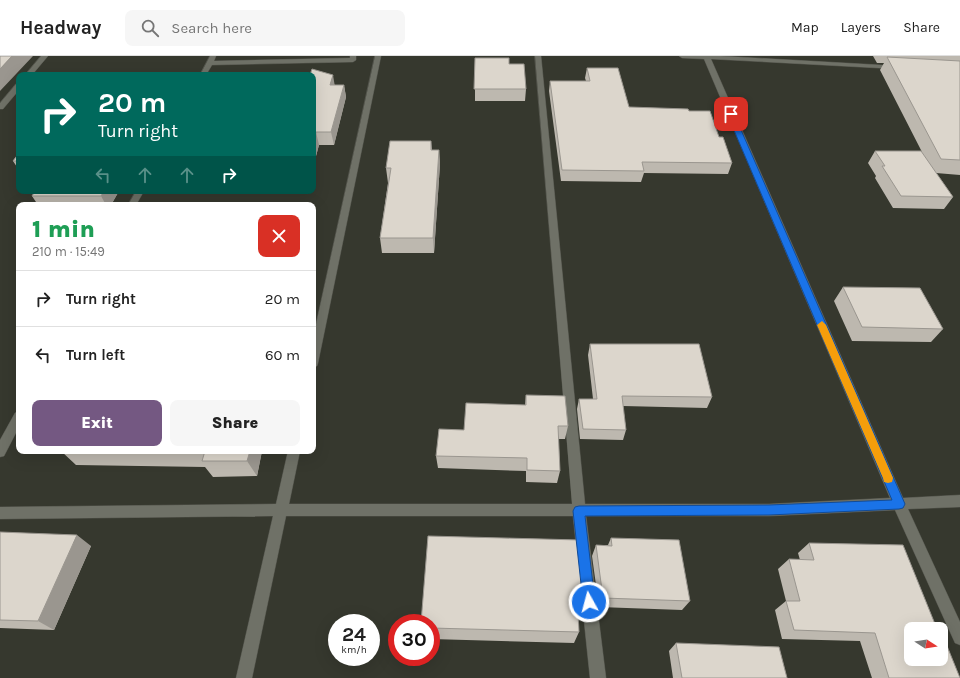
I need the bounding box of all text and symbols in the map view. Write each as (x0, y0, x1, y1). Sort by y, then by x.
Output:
search box (125, 10, 405, 46)
text: Headway (20, 17, 101, 39)
icon: search (139, 17, 161, 39)
text: Search here (171, 19, 252, 37)
text: Map (791, 19, 819, 36)
text: Layers (841, 19, 881, 36)
text: Share (903, 19, 940, 36)
text: 20 m (98, 86, 166, 119)
icon: right (32, 88, 84, 140)
pin (714, 97, 748, 131)
icon: arrive (720, 103, 742, 125)
text: Turn right (98, 120, 178, 142)
icon: left (92, 164, 114, 186)
icon: ahead (134, 164, 156, 186)
icon: ahead (176, 164, 198, 186)
icon: right (218, 164, 240, 186)
text: 1 min (32, 215, 95, 243)
button: close (258, 215, 300, 257)
text: 210 m · 15:49 (32, 244, 105, 259)
icon: right (32, 288, 54, 310)
text: Turn right (66, 290, 136, 308)
text: 20 m (265, 290, 300, 308)
icon: left (32, 344, 54, 366)
text: Turn left (66, 346, 125, 364)
text: 60 m (265, 346, 300, 364)
button: Exit (32, 400, 162, 446)
button: Share (170, 400, 300, 446)
position arrow (568, 581, 610, 623)
speed limit sign: 30 (388, 614, 440, 666)
north arrow (904, 622, 948, 666)
map controls (904, 622, 948, 666)
text: 24 (342, 623, 366, 646)
text: km/h (341, 644, 367, 656)

